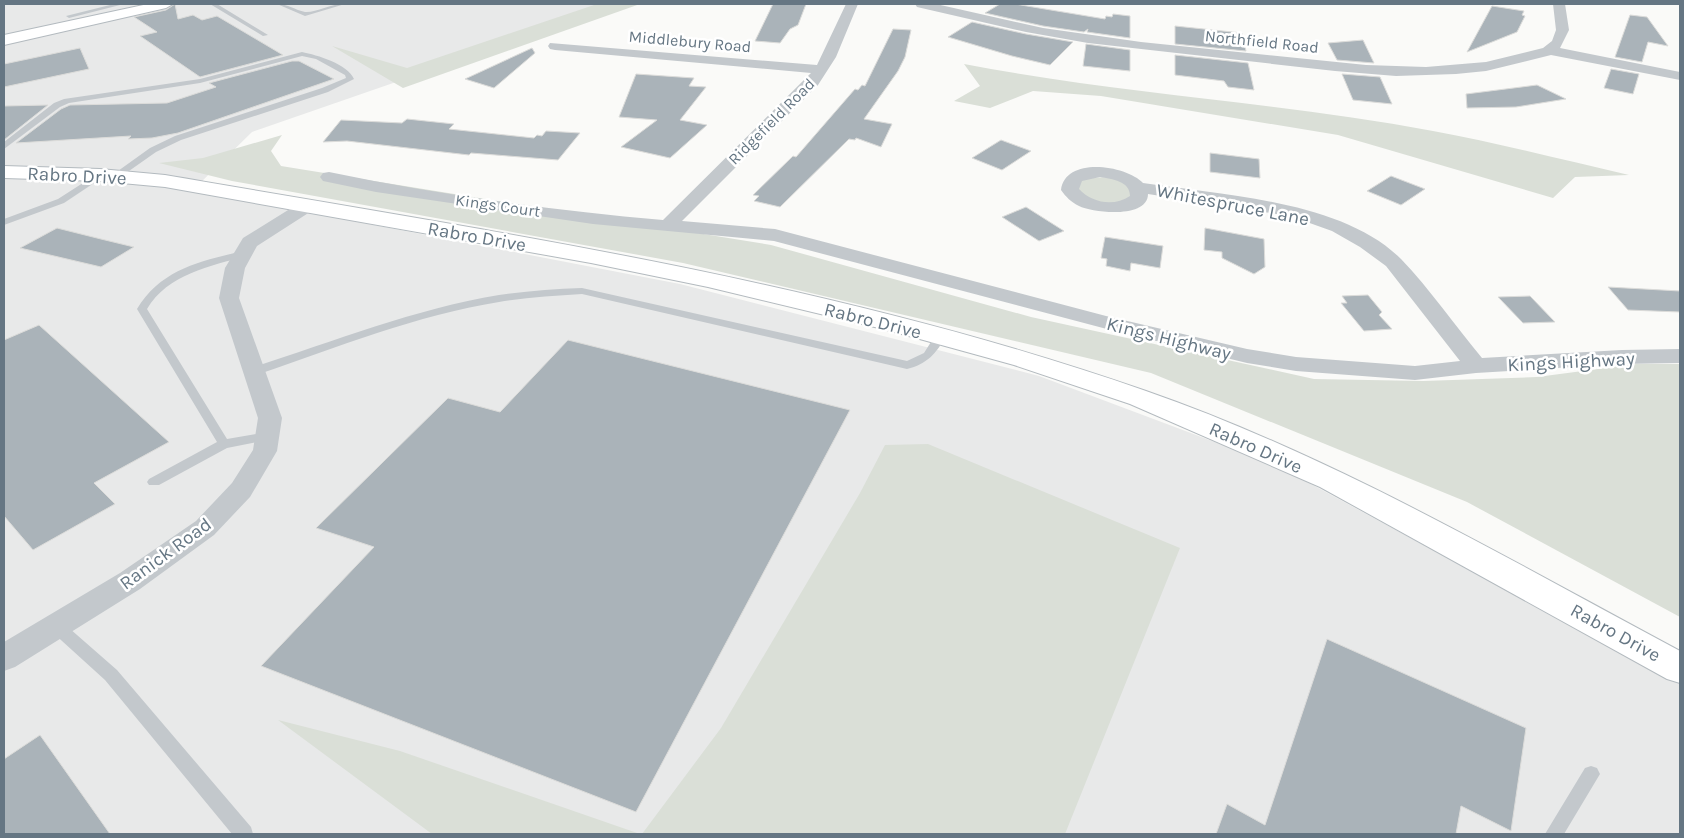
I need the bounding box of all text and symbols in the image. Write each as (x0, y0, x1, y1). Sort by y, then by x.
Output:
street label: Northfield Road (1204, 26, 1320, 57)
street label: Middlebury Road (628, 27, 752, 56)
street label: Ridgefield Road (724, 74, 819, 169)
street label: Rabro Drive (27, 162, 127, 190)
street label: Whitespruce Lane (1155, 179, 1311, 231)
street label: Kings Court (454, 190, 542, 221)
street label: Rabro Drive (426, 218, 528, 256)
street label: Rabro Drive (822, 298, 924, 344)
street label: Kings Highway (1104, 313, 1233, 365)
street label: Kings Highway (1507, 348, 1635, 376)
street label: Rabro Drive (1206, 418, 1306, 478)
street label: Ranick Road (115, 513, 216, 594)
street label: Rabro Drive (1567, 599, 1664, 667)

